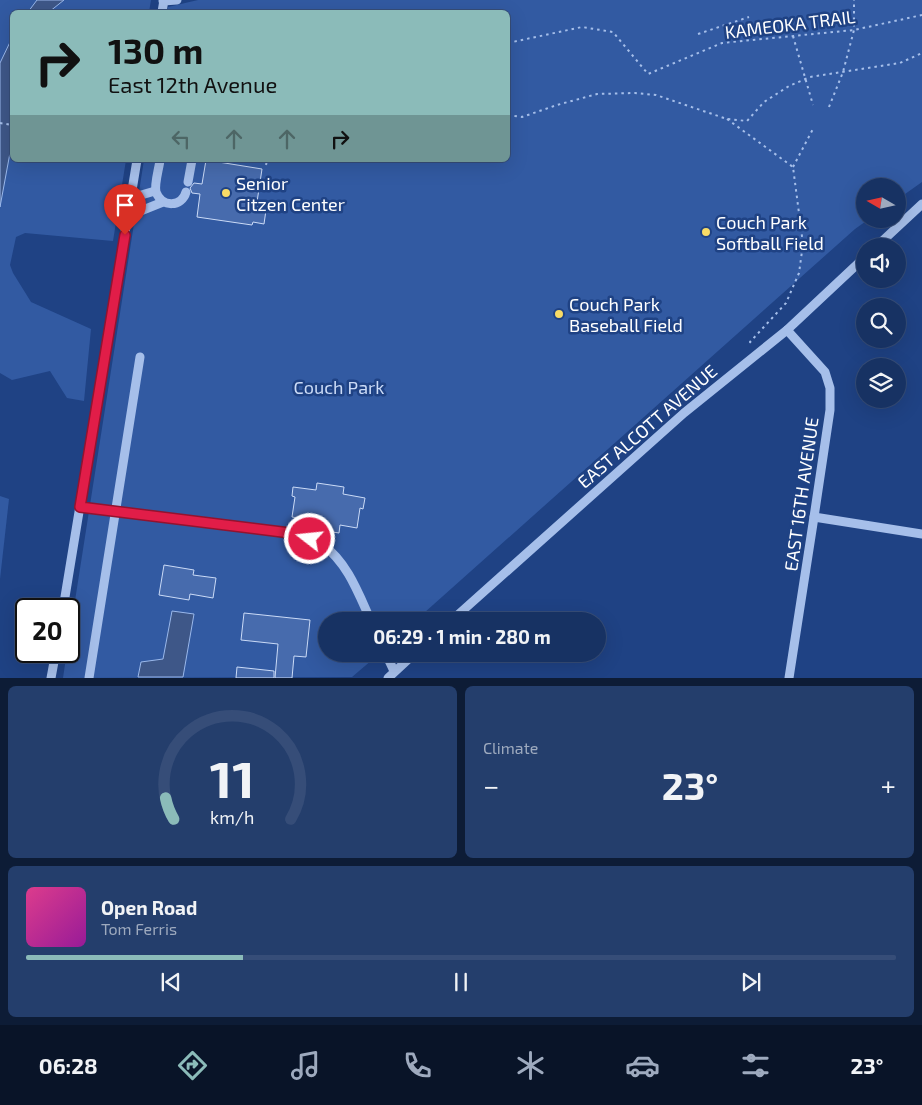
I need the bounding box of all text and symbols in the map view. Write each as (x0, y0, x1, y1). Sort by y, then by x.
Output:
street label: KAMEOKA TRAIL (723, 5, 857, 43)
text: 130 m (108, 29, 203, 71)
icon: right (25, 30, 90, 95)
text: East 12th Avenue (108, 71, 277, 97)
icon: left (167, 125, 195, 153)
icon: ahead (220, 125, 248, 153)
icon: ahead (273, 125, 301, 153)
icon: right (326, 125, 354, 153)
place label: Senior Citzen Center (236, 172, 345, 215)
north arrow (856, 178, 906, 228)
map controls (856, 178, 906, 408)
pin (104, 184, 146, 235)
marker: Senior Citzen Center (220, 187, 232, 199)
icon: arrive (111, 191, 139, 219)
place label: Couch Park Softball Field (716, 211, 824, 254)
marker: Couch Park Softball Field (700, 226, 712, 238)
button: sound (856, 238, 906, 288)
place label: Couch Park Baseball Field (569, 293, 683, 336)
button: search (856, 298, 906, 348)
marker: Couch Park Baseball Field (553, 308, 565, 320)
button: layers (856, 358, 906, 408)
street label: EAST ALCOTT AVENUE (573, 359, 721, 493)
park label: Couch Park (294, 376, 384, 398)
street label: EAST 16TH AVENUE (779, 416, 823, 572)
position arrow (283, 512, 335, 564)
speed limit sign: 20 (15, 598, 80, 663)
text: 06:29 · 1 min · 280 m (373, 625, 551, 648)
text: Climate (483, 738, 538, 757)
text: 11 (210, 746, 255, 808)
text: 23° (662, 762, 718, 808)
text: − (483, 768, 499, 802)
text: + (881, 768, 896, 802)
text: km/h (210, 806, 255, 828)
text: Open Road (101, 896, 197, 919)
text: Tom Ferris (101, 919, 177, 938)
icon: previous (157, 968, 185, 996)
icon: pause (447, 968, 475, 996)
icon: next (737, 968, 765, 996)
icon: directions (175, 1048, 210, 1083)
icon: music (288, 1048, 323, 1083)
icon: phone (400, 1048, 435, 1083)
icon: climate (513, 1048, 548, 1083)
icon: car (625, 1048, 660, 1083)
icon: filters (738, 1048, 773, 1083)
text: 06:28 (39, 1052, 98, 1078)
text: 23° (850, 1052, 883, 1078)

